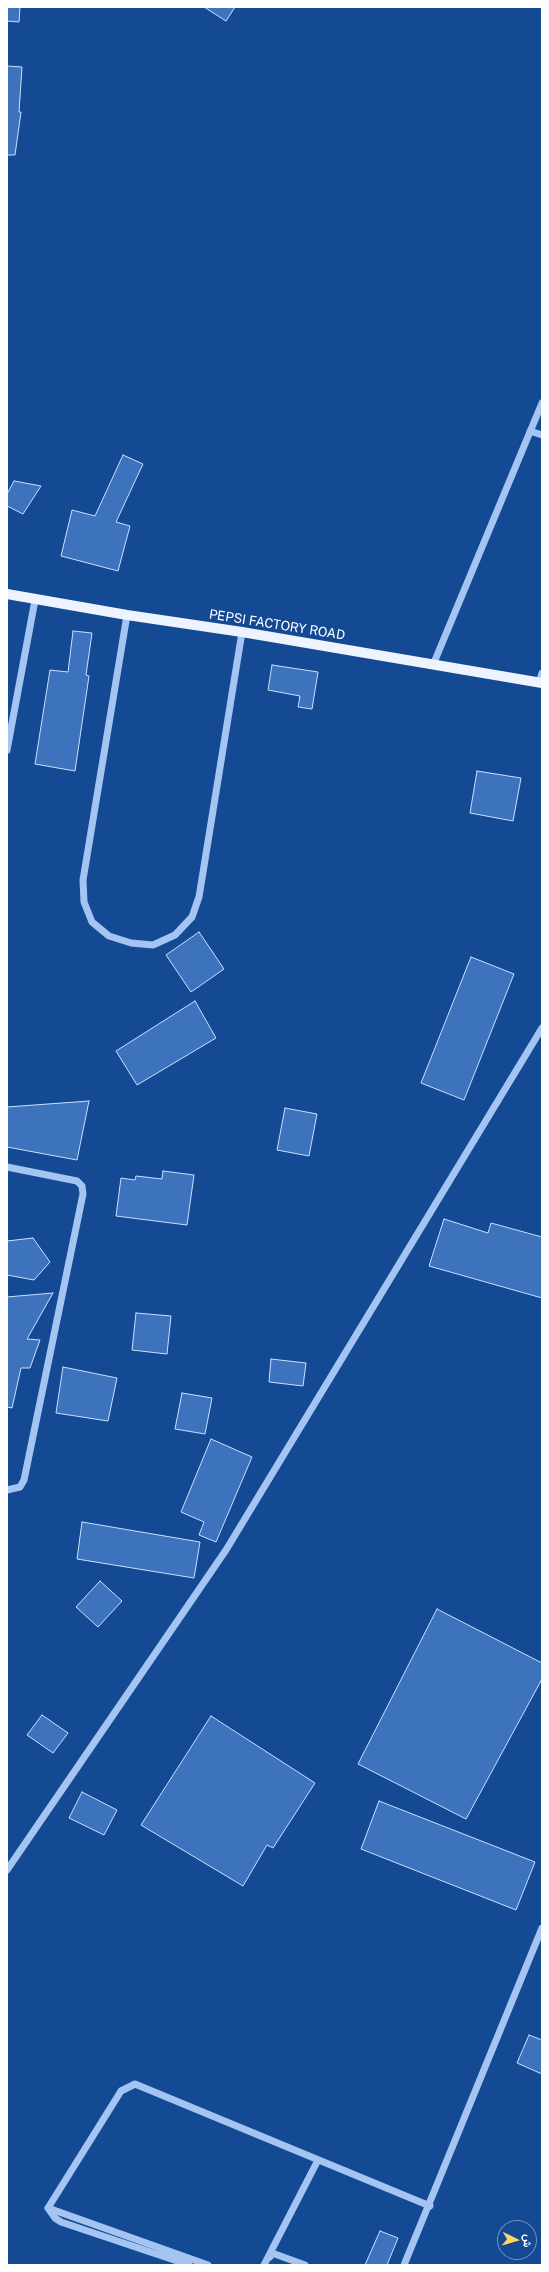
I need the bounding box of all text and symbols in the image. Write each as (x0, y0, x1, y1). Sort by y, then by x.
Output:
street label: PEPSI FACTORY ROAD (208, 607, 346, 643)
north arrow (497, 2220, 537, 2260)
text: ش (521, 2234, 535, 2248)

